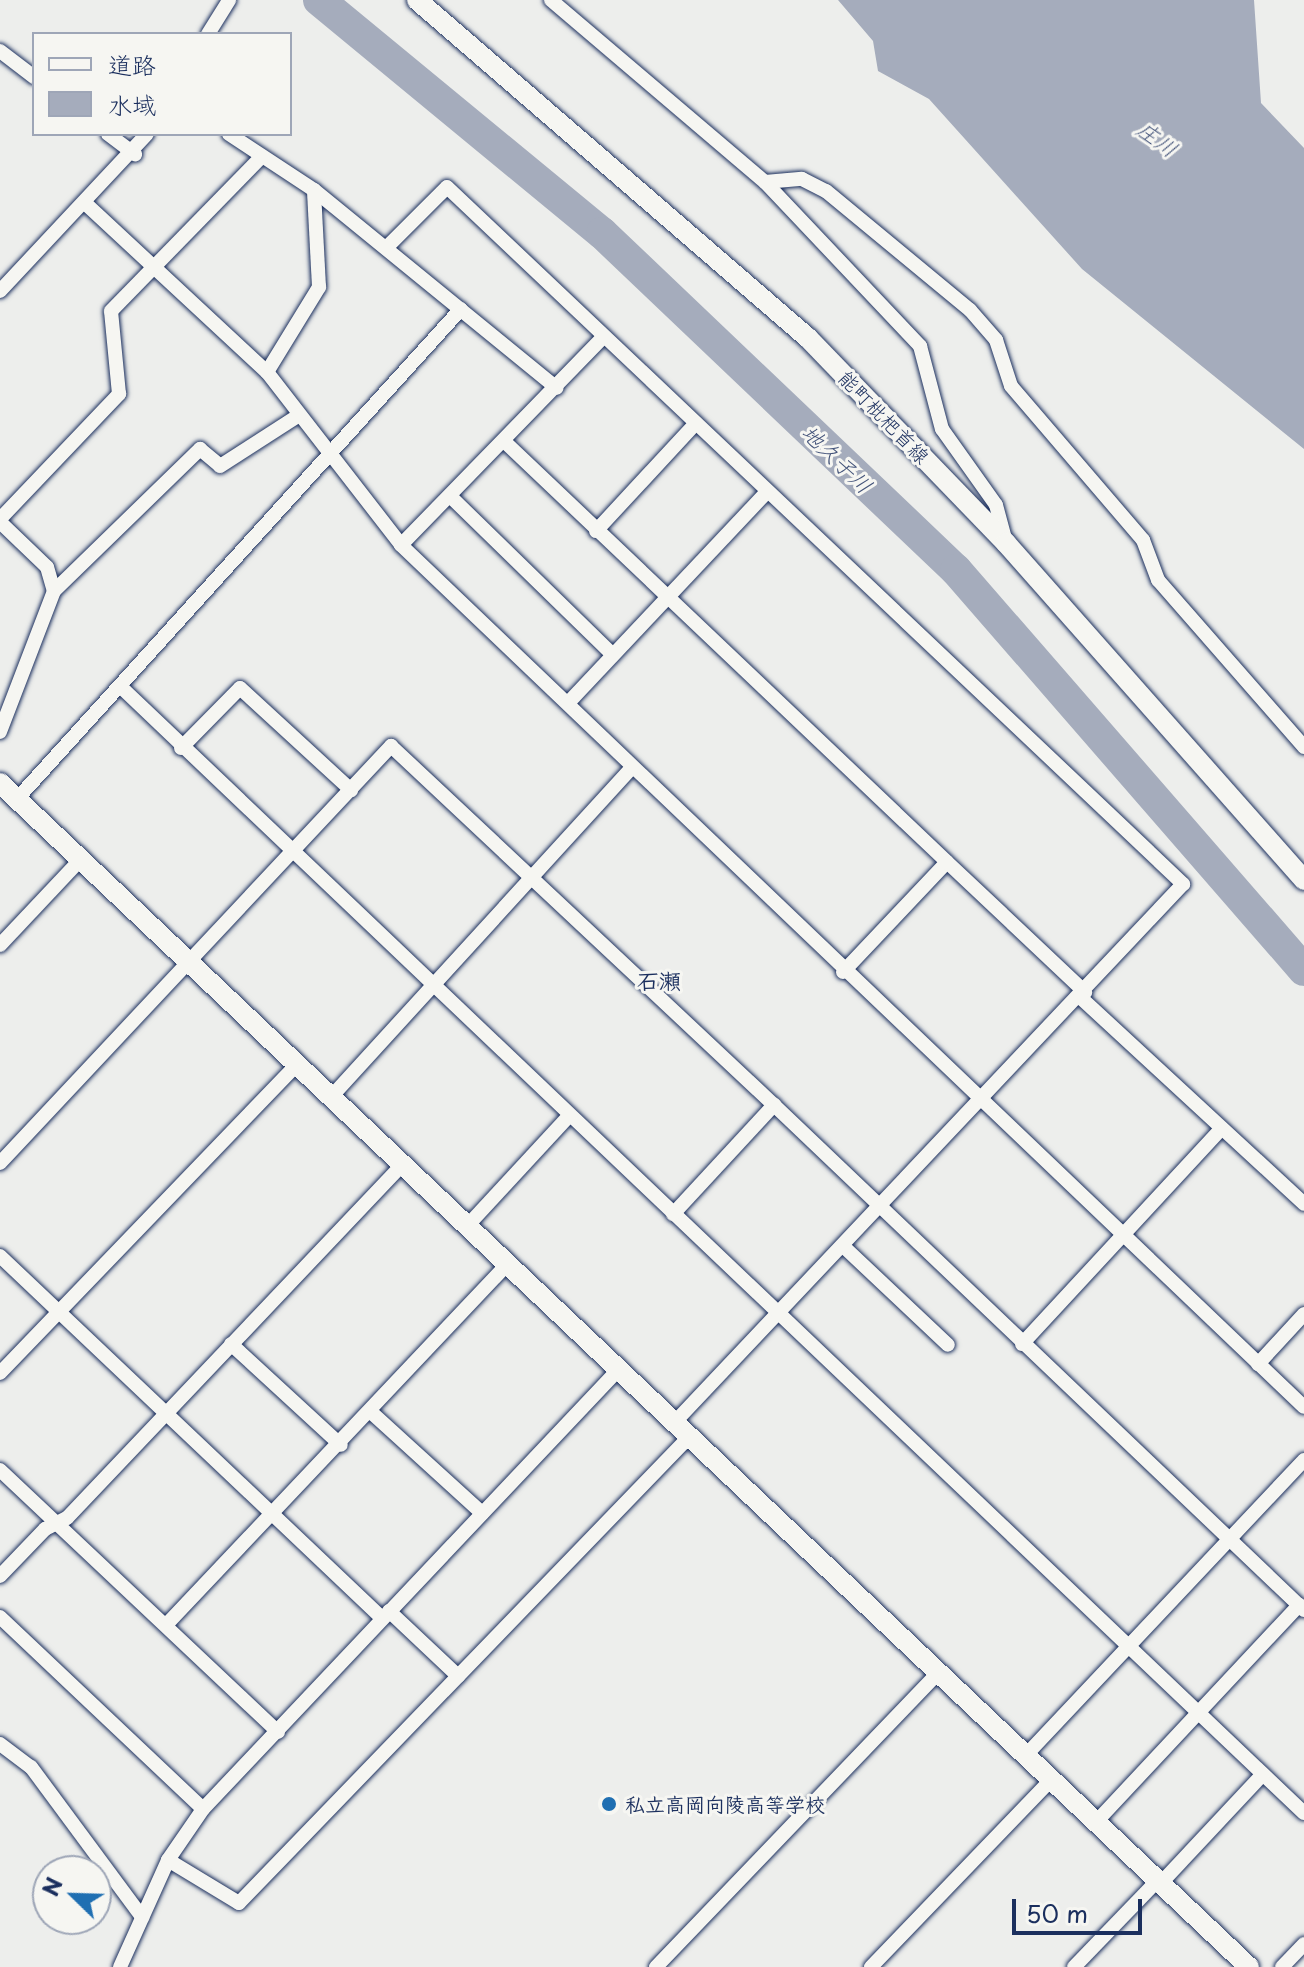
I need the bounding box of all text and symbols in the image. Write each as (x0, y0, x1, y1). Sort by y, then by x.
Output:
legend (32, 32, 292, 136)
text: 道路 (108, 46, 156, 82)
text: 水域 (108, 86, 156, 122)
water label: 庄川 (1132, 114, 1184, 162)
street label: 能町枇杷首線 (834, 366, 934, 468)
water label: 地久子川 (797, 418, 879, 498)
district label: 石瀬 (637, 967, 681, 993)
place label: 私立高岡向陵高等学校 (625, 1792, 825, 1816)
marker: 私立高岡向陵高等学校 (600, 1795, 618, 1813)
north arrow (32, 1855, 112, 1935)
text: N (33, 1872, 70, 1901)
scale bar (1016, 1883, 1146, 1933)
text: 50 m (1026, 1895, 1088, 1931)

